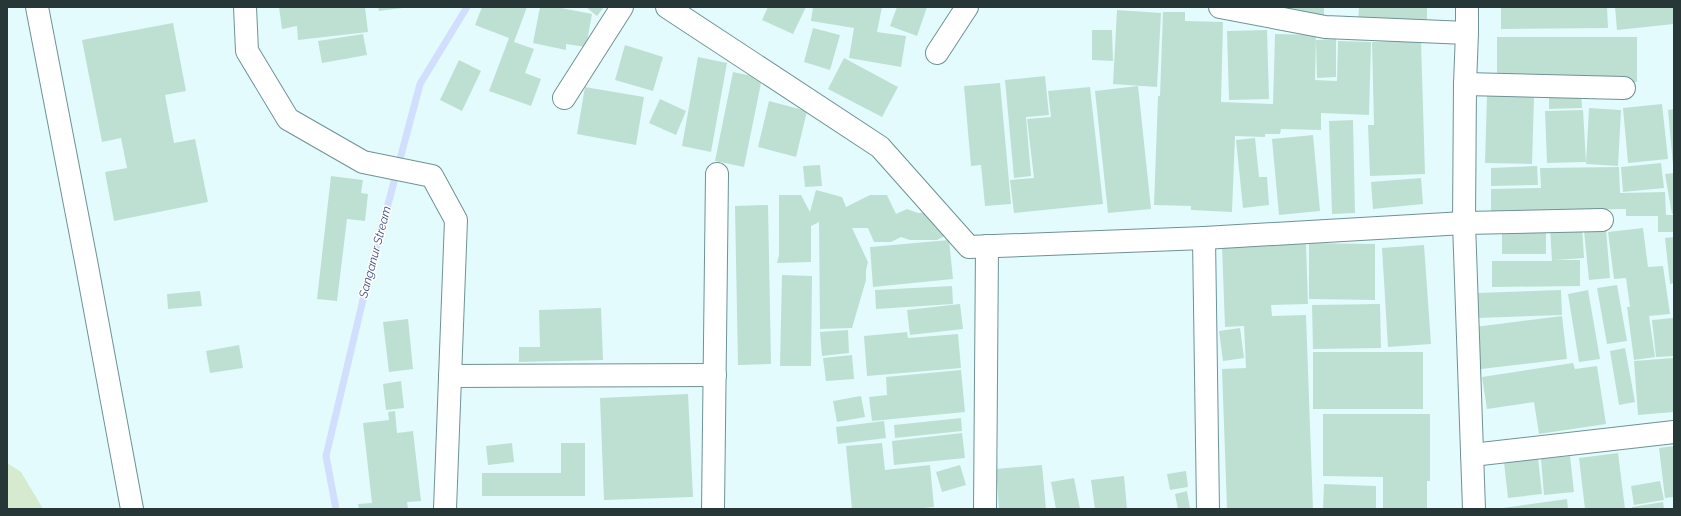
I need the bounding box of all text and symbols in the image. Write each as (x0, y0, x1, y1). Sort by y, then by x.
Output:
water label: Sanganur Stream (356, 205, 394, 300)

